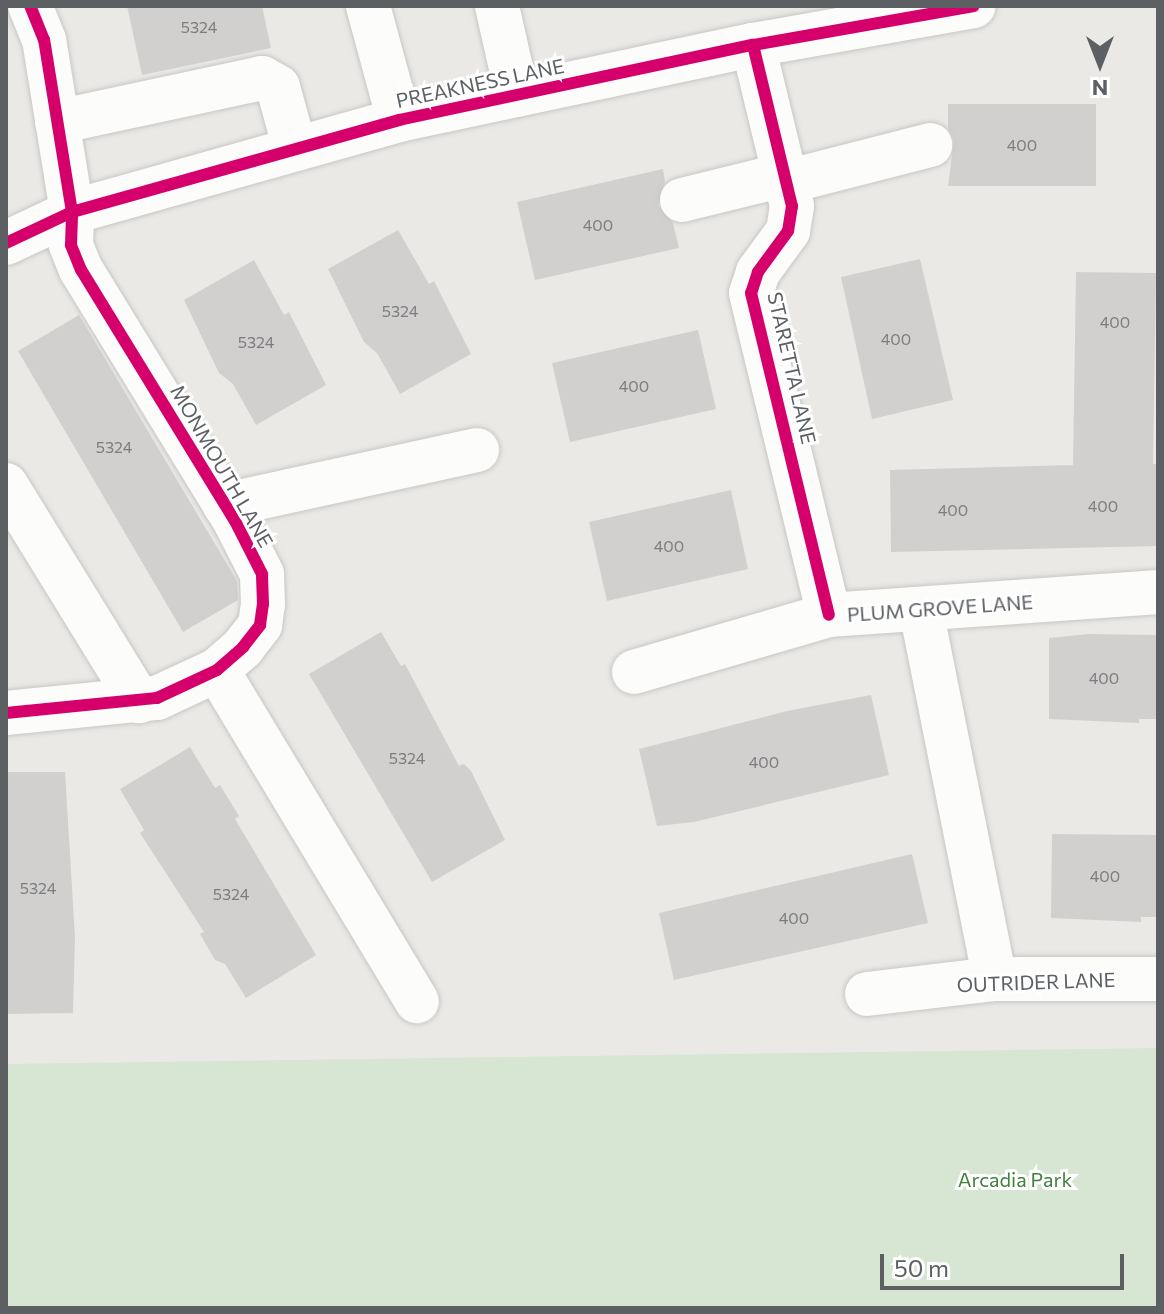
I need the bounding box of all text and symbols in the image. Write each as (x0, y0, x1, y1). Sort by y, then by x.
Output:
house number: 5324 (181, 17, 217, 37)
north arrow (1060, 24, 1140, 104)
street label: PREAKNESS LANE (394, 53, 566, 113)
text: N (1092, 75, 1108, 102)
house number: 400 (1007, 135, 1037, 155)
house number: 400 (583, 215, 613, 235)
street label: STARETTA LANE (763, 290, 821, 446)
house number: 5324 (382, 301, 418, 321)
house number: 400 (1100, 312, 1130, 332)
house number: 400 (881, 329, 911, 349)
house number: 5324 (238, 332, 274, 352)
house number: 400 (619, 376, 649, 396)
street label: MONMOUTH LANE (166, 380, 278, 552)
house number: 5324 (96, 437, 132, 457)
house number: 400 (1088, 496, 1118, 516)
house number: 400 (938, 500, 968, 520)
house number: 400 (654, 536, 684, 556)
street label: PLUM GROVE LANE (846, 590, 1034, 626)
house number: 400 (1089, 668, 1119, 688)
house number: 5324 (389, 748, 425, 768)
house number: 400 (749, 752, 779, 772)
house number: 400 (1090, 866, 1120, 886)
house number: 5324 (20, 878, 56, 898)
house number: 5324 (213, 884, 249, 904)
house number: 400 (779, 908, 809, 928)
street label: OUTRIDER LANE (956, 967, 1116, 997)
park label: Arcadia Park (958, 1167, 1072, 1191)
scale bar (884, 1238, 1128, 1288)
text: 50 m (894, 1253, 949, 1282)

